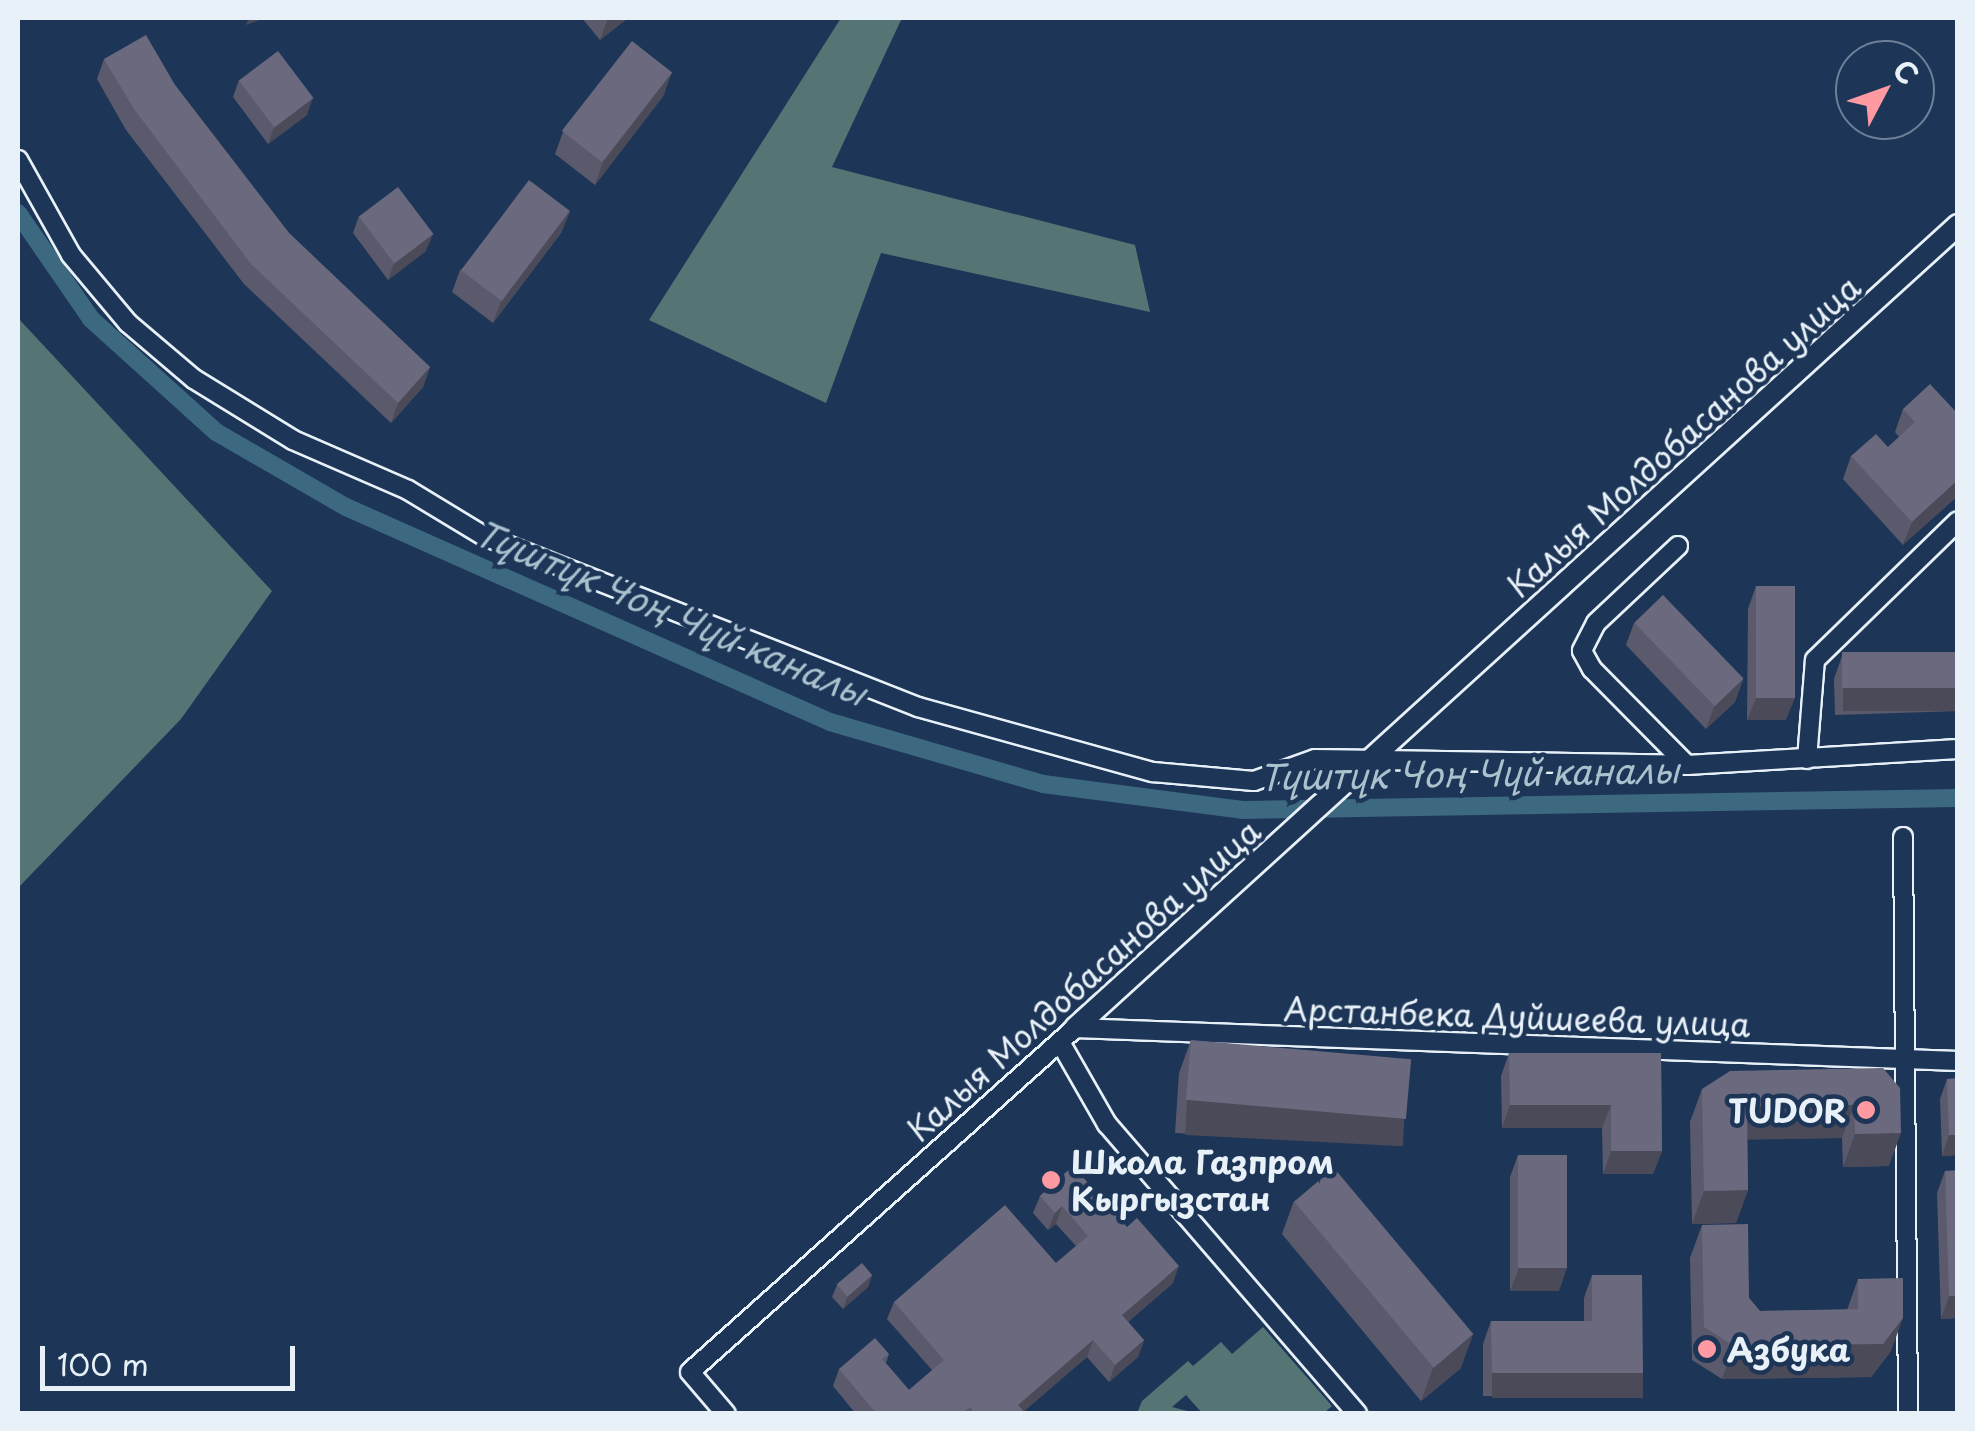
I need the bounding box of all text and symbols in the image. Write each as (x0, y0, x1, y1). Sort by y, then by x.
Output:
north arrow (1835, 40, 1935, 140)
text: С (1883, 49, 1930, 93)
street label: Калыя Молдобасанова улица (1498, 267, 1868, 605)
water label: Түштүк Чоң Чүй каналы (468, 510, 874, 714)
water label: Түштүк Чоң Чүй каналы (1257, 748, 1681, 798)
street label: Калыя Молдобасанова улица (898, 811, 1268, 1149)
street label: Арстанбека Дуйшеева улица (1282, 989, 1752, 1043)
place label: TUDOR (1728, 1091, 1846, 1129)
marker: TUDOR (1855, 1099, 1877, 1121)
place label: Школа Газпром Кыргызстан (1071, 1143, 1334, 1218)
marker: Школа Газпром Кыргызстан (1040, 1169, 1062, 1191)
scale bar (45, 1326, 300, 1388)
place label: Азбука (1727, 1330, 1850, 1368)
marker: Азбука (1696, 1338, 1718, 1360)
text: 100 m (57, 1341, 149, 1386)

